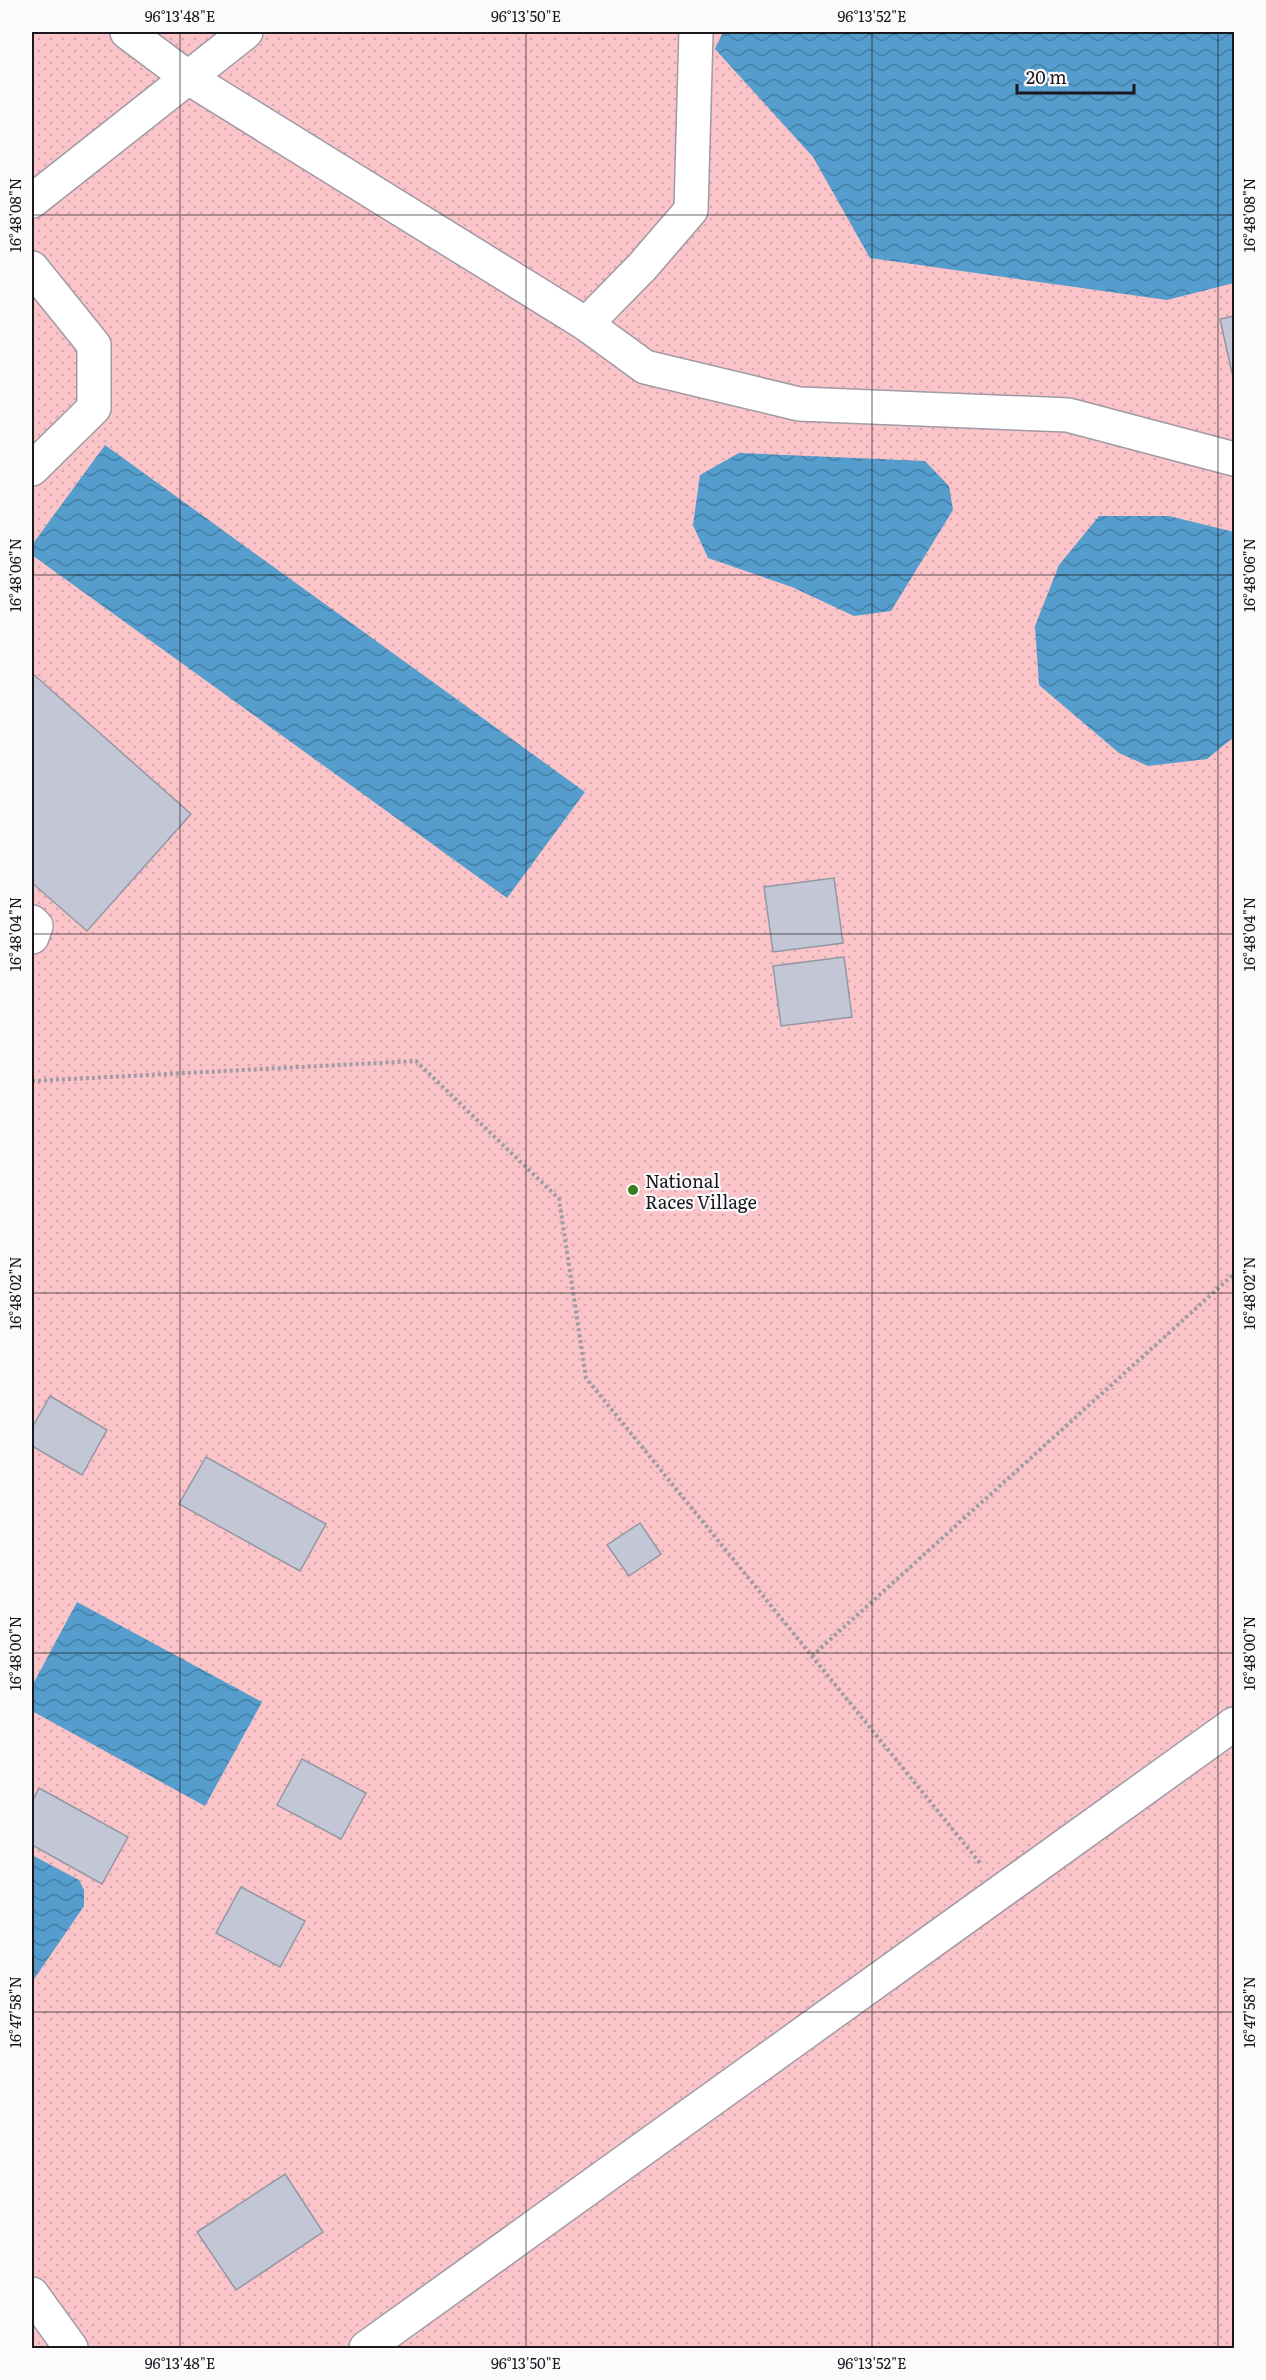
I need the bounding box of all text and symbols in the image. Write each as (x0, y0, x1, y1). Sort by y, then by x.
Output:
text: 96°13'48"E (145, 4, 215, 27)
text: 96°13'50"E (491, 4, 561, 27)
text: 96°13'52"E (837, 4, 907, 27)
scale bar (1017, 57, 1134, 95)
text: 20 m (1026, 63, 1067, 90)
text: 16°48'08"N (3, 178, 26, 252)
text: 16°48'08"N (1237, 178, 1260, 252)
text: 16°48'06"N (3, 538, 26, 612)
text: 16°48'06"N (1237, 538, 1260, 612)
text: 16°48'04"N (3, 897, 26, 971)
text: 16°48'04"N (1237, 897, 1260, 971)
place label: National Races Village (645, 1167, 757, 1215)
marker: National Races Village (626, 1183, 640, 1197)
text: 16°48'02"N (3, 1256, 26, 1330)
text: 16°48'02"N (1237, 1256, 1260, 1330)
text: 16°48'00"N (3, 1616, 26, 1690)
text: 16°48'00"N (1237, 1616, 1260, 1690)
text: 16°47'58"N (3, 1976, 26, 2048)
text: 16°47'58"N (1237, 1976, 1260, 2048)
text: 96°13'48"E (145, 2351, 215, 2374)
text: 96°13'50"E (491, 2351, 561, 2374)
text: 96°13'52"E (837, 2351, 907, 2374)

